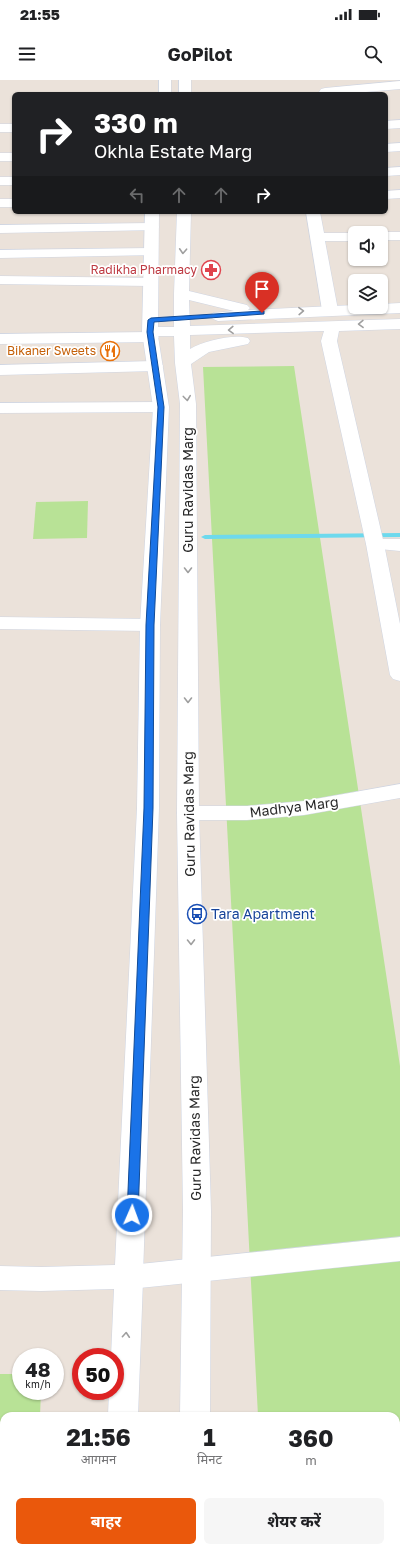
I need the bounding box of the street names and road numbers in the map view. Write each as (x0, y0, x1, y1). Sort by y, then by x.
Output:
street label: Guru Ravidas Marg (179, 427, 196, 553)
street label: Guru Ravidas Marg (179, 751, 198, 877)
street label: Madhya Marg (248, 793, 339, 820)
street label: Guru Ravidas Marg (185, 1075, 204, 1201)

